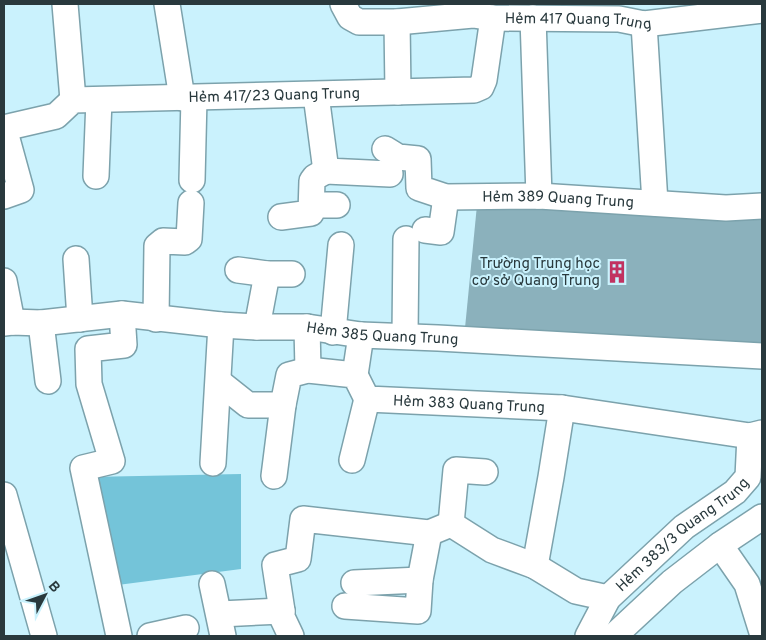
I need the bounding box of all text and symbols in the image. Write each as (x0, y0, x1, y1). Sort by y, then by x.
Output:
street label: Hẻm 417 Quang Trung (505, 10, 653, 35)
street label: Hẻm 417/23 Quang Trung (188, 85, 360, 108)
street label: Hẻm 389 Quang Trung (482, 188, 634, 213)
place label: Trường Trung học cơ sở Quang Trung (472, 255, 600, 291)
building icon: Trường Trung học cơ sở Quang Trung (604, 259, 630, 285)
street label: Hẻm 385 Quang Trung (305, 319, 459, 350)
street label: Hẻm 383 Quang Trung (392, 392, 545, 418)
street label: Hẻm 383/3 Quang Trung (613, 474, 754, 597)
north arrow (20, 570, 70, 620)
text: B (44, 578, 63, 597)

